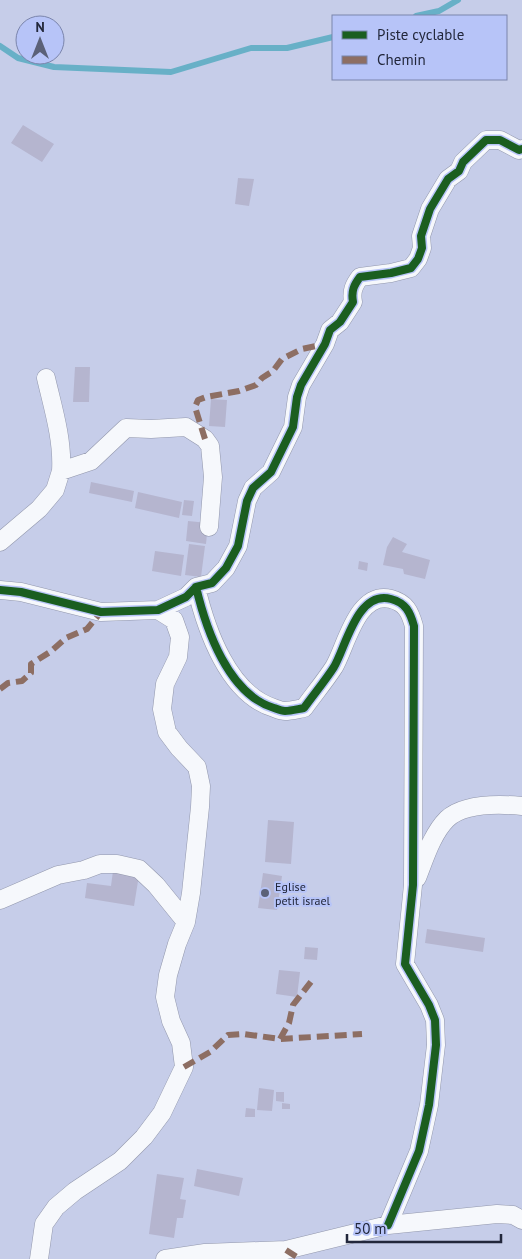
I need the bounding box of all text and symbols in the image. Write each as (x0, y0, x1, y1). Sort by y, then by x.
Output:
north arrow (15, 15, 65, 65)
legend (332, 15, 507, 80)
text: N (35, 18, 45, 36)
text: Piste cyclable (377, 25, 464, 44)
text: Chemin (377, 50, 426, 69)
place label: Eglise petit israel (275, 879, 331, 908)
marker: Eglise petit israel (259, 887, 271, 899)
scale bar (347, 1212, 501, 1244)
text: 50 m (354, 1219, 387, 1238)

